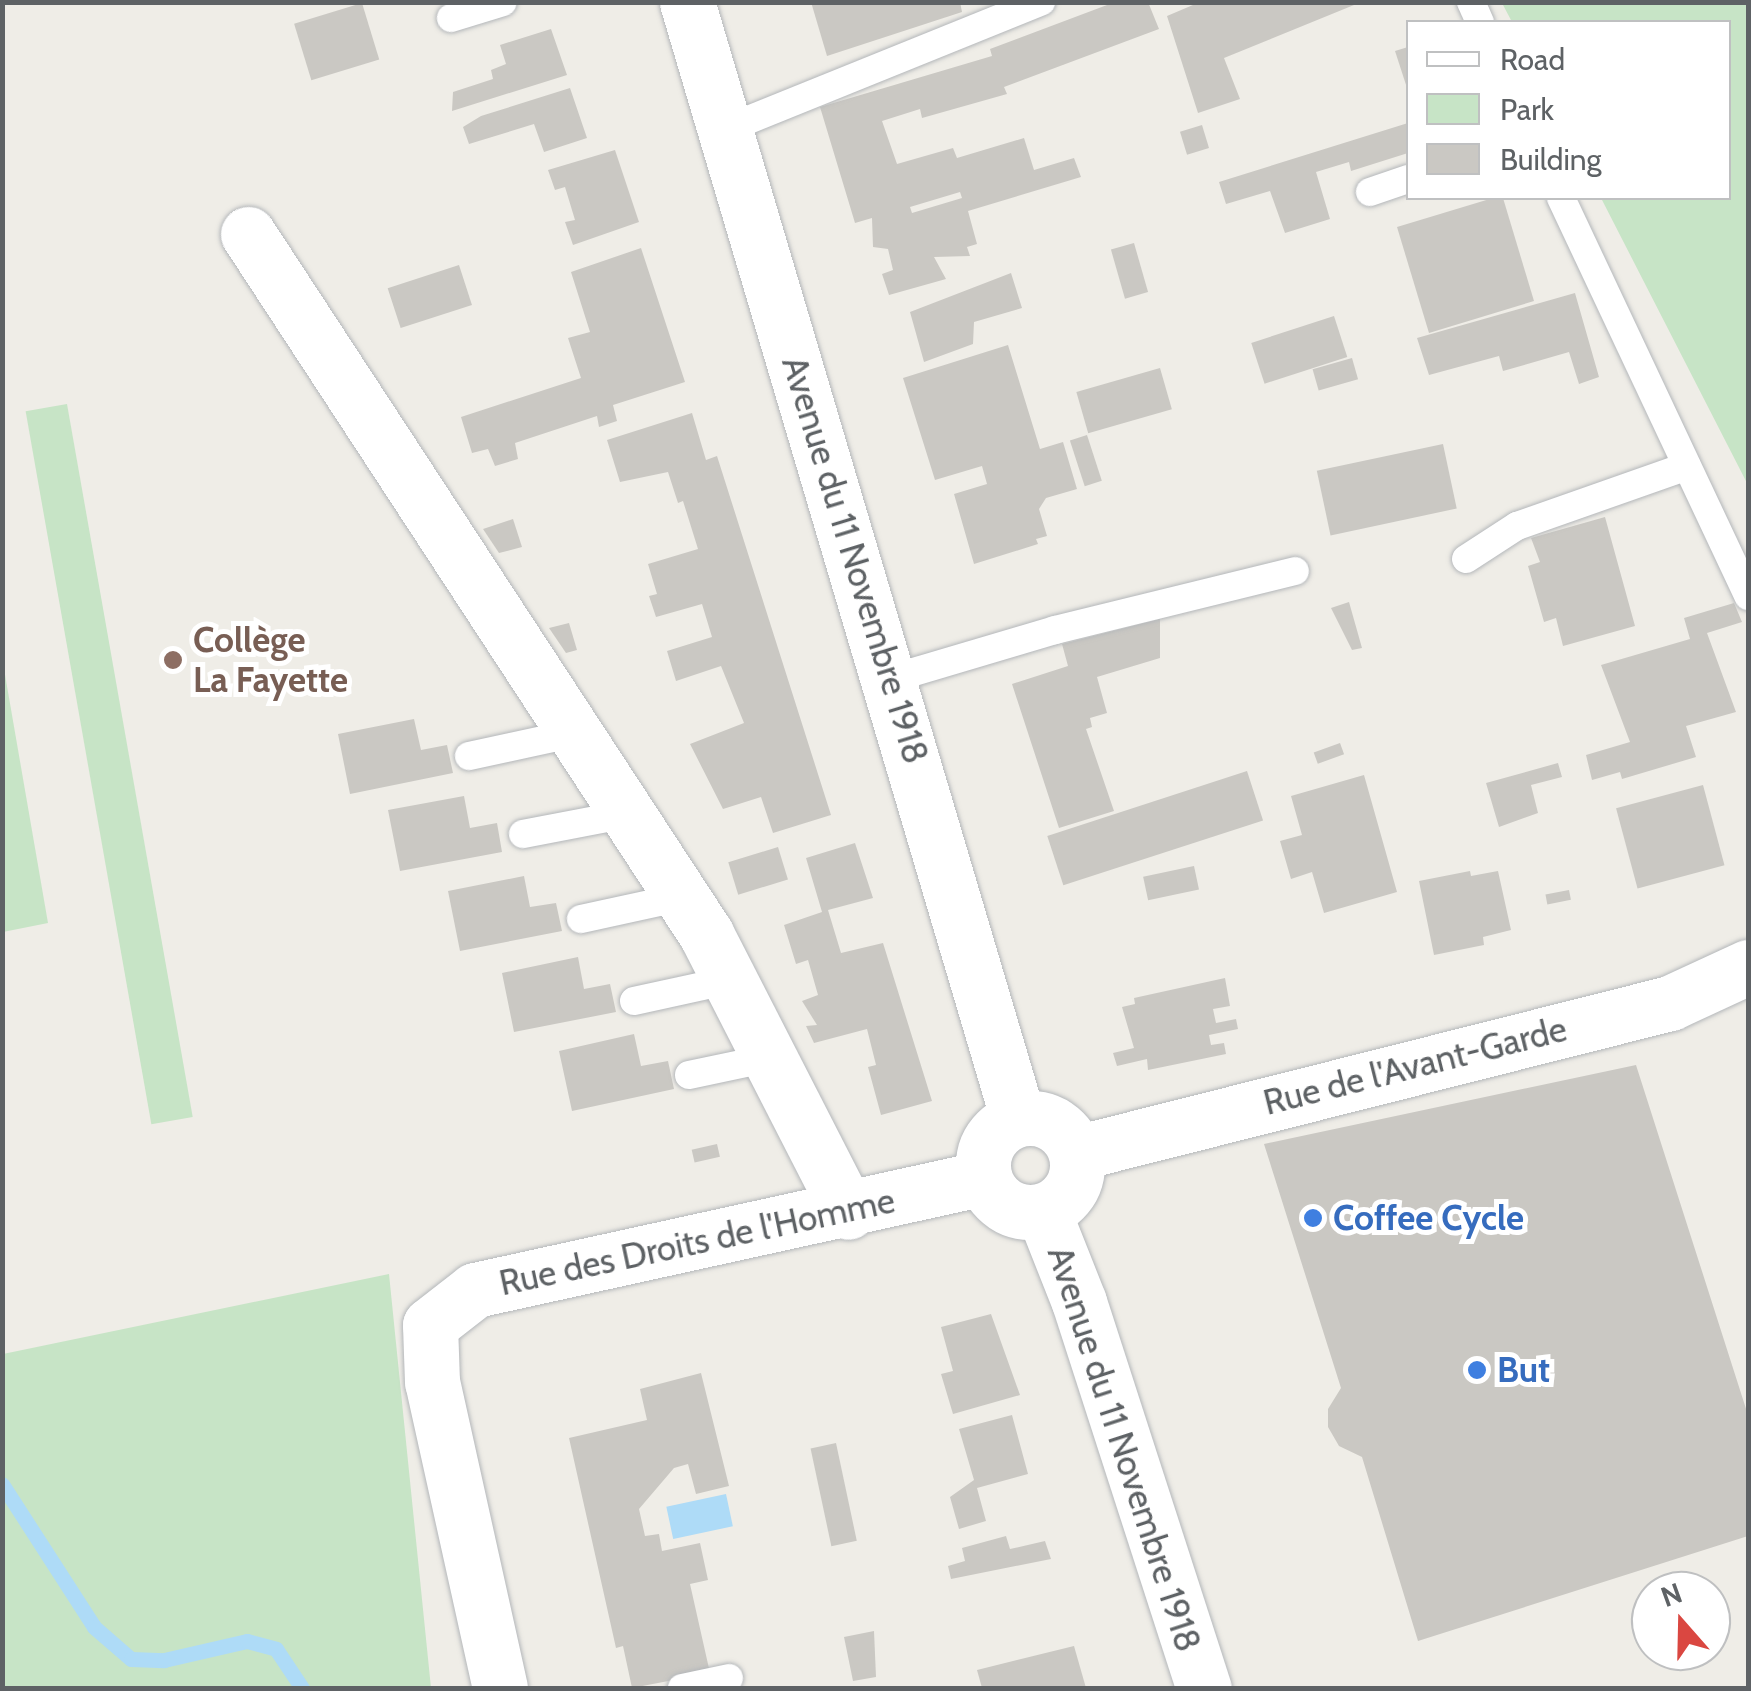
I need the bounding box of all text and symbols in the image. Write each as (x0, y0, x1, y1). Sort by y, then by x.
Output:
legend (1406, 20, 1731, 200)
text: Road (1500, 41, 1565, 78)
text: Park (1500, 91, 1554, 128)
text: Building (1500, 141, 1602, 178)
street label: Avenue du 11 Novembre 1918 (773, 351, 937, 769)
place label: Collège La Fayette (193, 619, 348, 701)
marker: Collège La Fayette (162, 649, 184, 671)
street label: Rue de l'Avant-Garde (1259, 1008, 1571, 1124)
street label: Rue des Droits de l'Homme (495, 1180, 899, 1304)
place label: Coffee Cycle (1333, 1197, 1524, 1239)
marker: Coffee Cycle (1302, 1207, 1324, 1229)
street label: Avenue du 11 Novembre 1918 (1039, 1241, 1209, 1657)
place label: But (1497, 1349, 1550, 1391)
marker: But (1466, 1359, 1488, 1381)
north arrow (1631, 1571, 1731, 1671)
text: N (1656, 1575, 1687, 1614)

